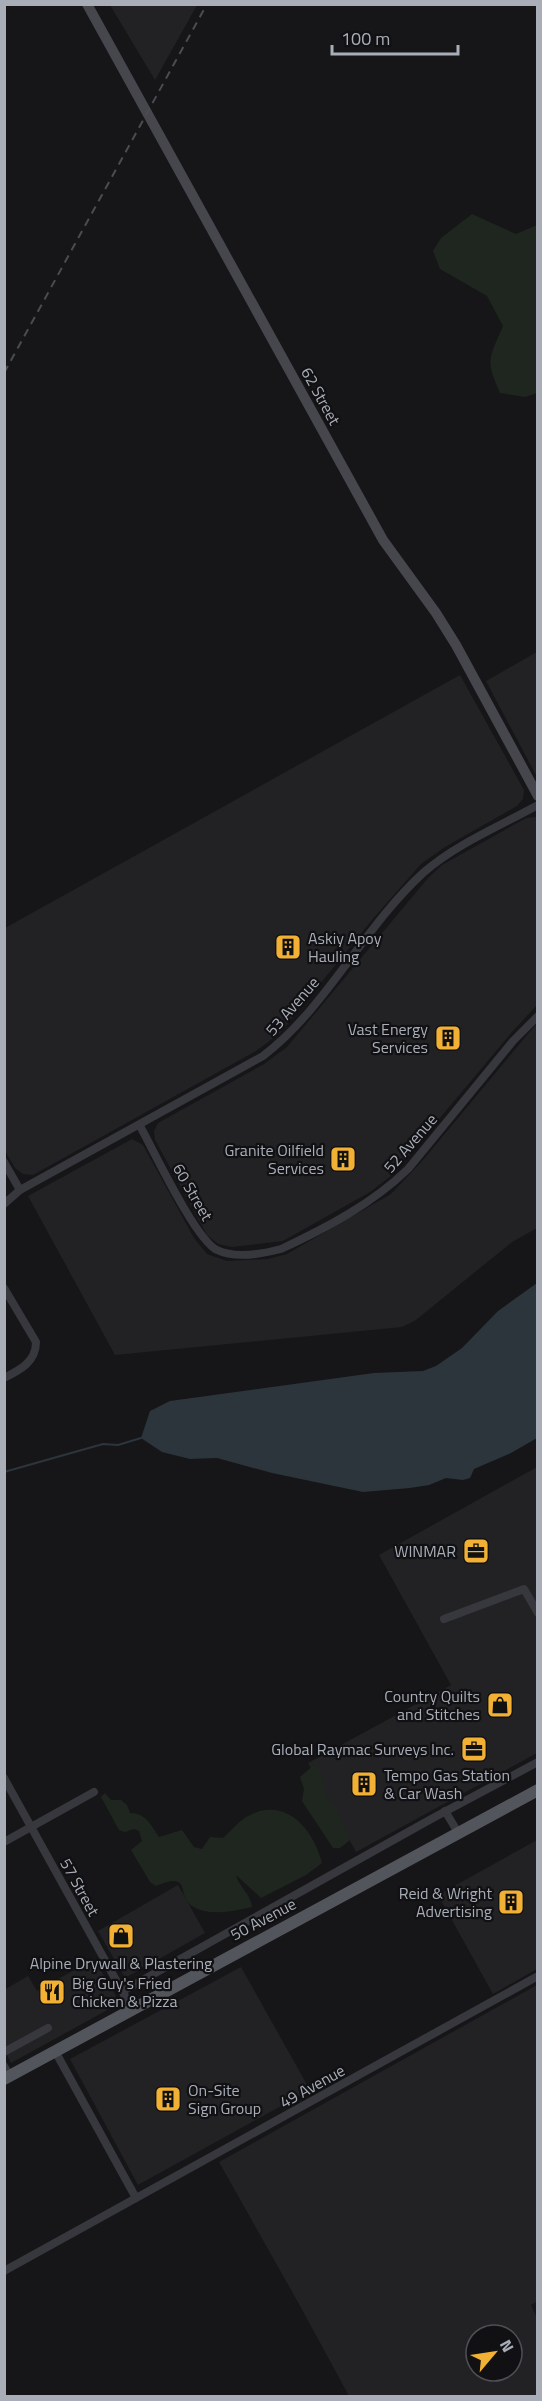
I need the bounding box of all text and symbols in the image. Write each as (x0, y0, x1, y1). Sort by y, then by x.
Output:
scale bar (332, 18, 458, 56)
text: 100 m (341, 25, 390, 52)
street label: 62 Street (295, 363, 347, 430)
place label: Askiy Apoy Hauling (308, 926, 382, 968)
building icon: Askiy Apoy Hauling (273, 932, 303, 962)
street label: 53 Avenue (259, 971, 325, 1041)
place label: Vast Energy Services (348, 1017, 428, 1059)
building icon: Vast Energy Services (433, 1023, 463, 1053)
street label: 52 Avenue (377, 1108, 443, 1178)
place label: Granite Oilfield Services (224, 1138, 324, 1180)
building icon: Granite Oilfield Services (328, 1144, 358, 1174)
street label: 60 Street (167, 1159, 219, 1225)
office icon: WINMAR (461, 1536, 491, 1566)
place label: WINMAR (394, 1539, 456, 1563)
place label: Country Quilts and Stitches (384, 1684, 480, 1726)
shop icon: Country Quilts and Stitches (485, 1690, 515, 1720)
office icon: Global Raymac Surveys Inc. (459, 1734, 489, 1764)
place label: Global Raymac Surveys Inc. (271, 1737, 454, 1761)
place label: Tempo Gas Station & Car Wash (384, 1763, 510, 1805)
building icon: Tempo Gas Station & Car Wash (349, 1769, 379, 1799)
street label: 57 Street (54, 1854, 106, 1921)
place label: Reid & Wright Advertising (399, 1881, 492, 1923)
building icon: Reid & Wright Advertising (496, 1887, 526, 1917)
street label: 50 Avenue (226, 1892, 300, 1946)
shop icon: Alpine Drywall & Plastering (106, 1921, 136, 1951)
place label: Alpine Drywall & Plastering (30, 1951, 212, 1975)
place label: Big Guy's Fried Chicken & Pizza (72, 1971, 178, 2013)
restaurant icon: Big Guy's Fried Chicken & Pizza (37, 1977, 67, 2007)
street label: 49 Avenue (275, 2058, 349, 2114)
place label: On-Site Sign Group (188, 2078, 261, 2120)
building icon: On-Site Sign Group (153, 2084, 183, 2114)
north arrow (464, 2323, 524, 2383)
text: N (494, 2335, 520, 2356)

